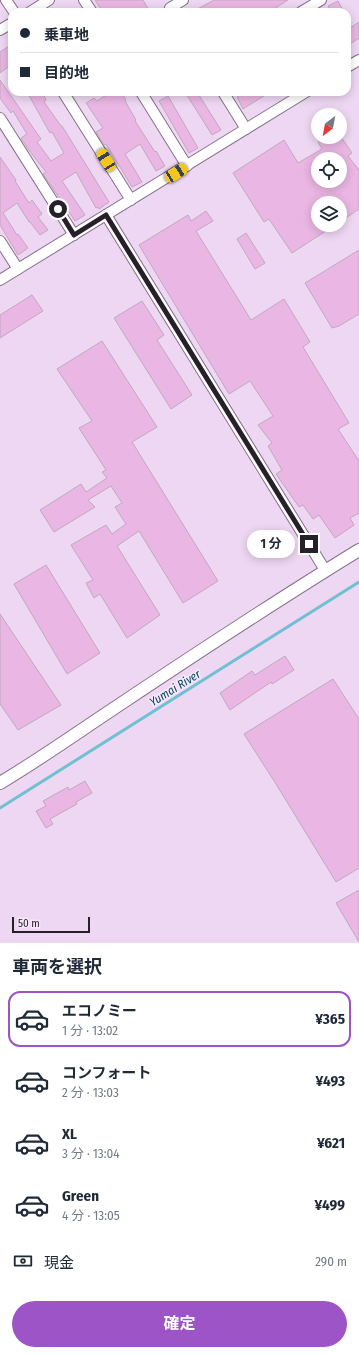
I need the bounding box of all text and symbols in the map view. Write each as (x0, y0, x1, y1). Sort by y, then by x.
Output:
text: 乗車地 (44, 26, 89, 44)
text: 目的地 (44, 64, 89, 82)
north arrow (311, 108, 347, 144)
map controls (311, 108, 347, 232)
car (95, 147, 117, 173)
button: locate (311, 152, 347, 188)
car (163, 162, 189, 184)
button: layers (311, 196, 347, 232)
route start (49, 200, 67, 218)
callout: 1 分 (247, 530, 295, 558)
route end (300, 535, 318, 553)
text: 1 分 (260, 536, 282, 551)
water label: Yumai River (147, 666, 204, 709)
scale bar (12, 915, 90, 934)
text: 50 m (18, 917, 40, 930)
text: 車両を選択 (12, 956, 102, 978)
icon: car (14, 1001, 50, 1037)
text: エコノミー (62, 1002, 137, 1020)
text: ¥365 (315, 1010, 345, 1028)
text: 1 分 · 13:02 (62, 1023, 118, 1038)
icon: car (14, 1063, 50, 1099)
text: コンフォート (62, 1064, 152, 1082)
text: ¥493 (316, 1072, 345, 1090)
text: 2 分 · 13:03 (62, 1085, 119, 1100)
icon: car (14, 1125, 50, 1161)
text: XL (62, 1125, 77, 1143)
text: ¥621 (317, 1134, 345, 1152)
text: 3 分 · 13:04 (62, 1146, 120, 1161)
icon: car (14, 1187, 50, 1223)
text: Green (62, 1187, 99, 1205)
text: ¥499 (315, 1196, 345, 1214)
text: 4 分 · 13:05 (62, 1208, 120, 1223)
icon: cash (12, 1250, 34, 1272)
text: 現金 (44, 1254, 74, 1272)
text: 290 m (315, 1254, 347, 1269)
button: 確定 (12, 1301, 347, 1347)

